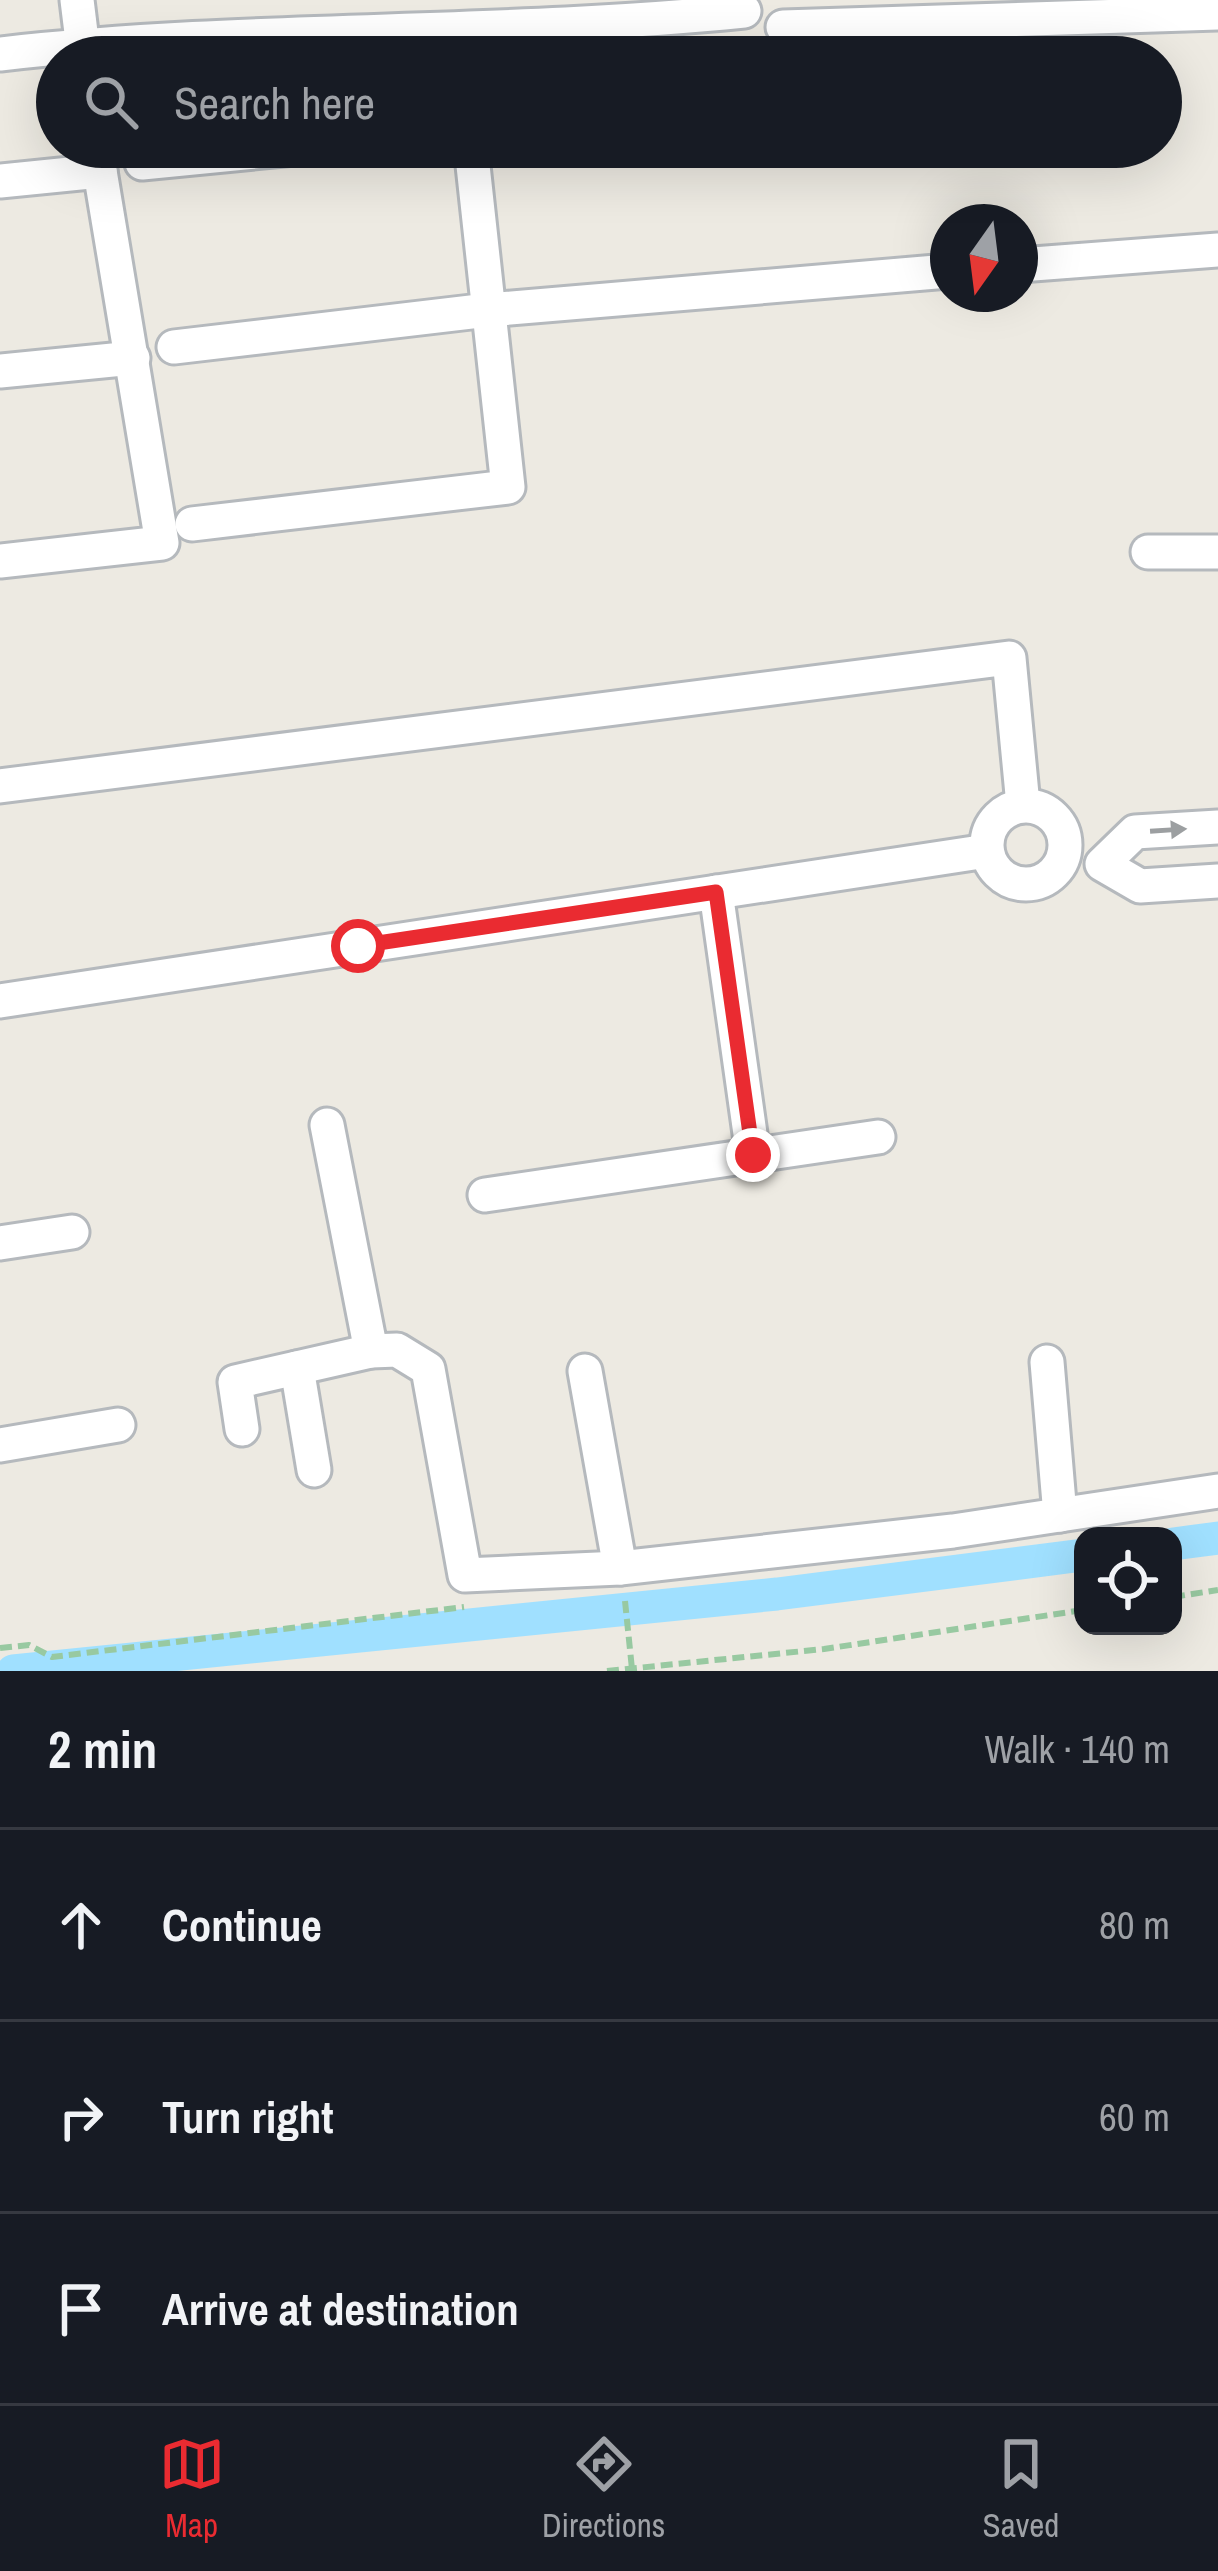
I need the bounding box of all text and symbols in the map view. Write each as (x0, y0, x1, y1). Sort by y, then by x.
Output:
search box (36, 36, 1182, 168)
icon: search (78, 69, 144, 135)
text: Search here (174, 72, 375, 133)
north arrow (930, 204, 1038, 312)
one-way arrow (1150, 821, 1188, 840)
route start (331, 919, 385, 973)
route end (726, 1128, 780, 1182)
map controls (1074, 1527, 1182, 1635)
button: locate (1074, 1527, 1182, 1635)
text: 2 min (48, 1715, 157, 1784)
text: Walk · 140 m (985, 1723, 1170, 1775)
icon: ahead (48, 1892, 114, 1958)
text: Continue (162, 1894, 322, 1955)
text: 80 m (1099, 1899, 1170, 1951)
icon: right (48, 2084, 114, 2150)
text: Turn right (162, 2086, 334, 2147)
text: 60 m (1099, 2091, 1170, 2143)
icon: arrive (48, 2276, 114, 2342)
text: Arrive at destination (162, 2278, 519, 2339)
tab: Map (159, 2431, 225, 2547)
tab: Directions (542, 2431, 665, 2547)
tab: Saved (983, 2431, 1059, 2547)

